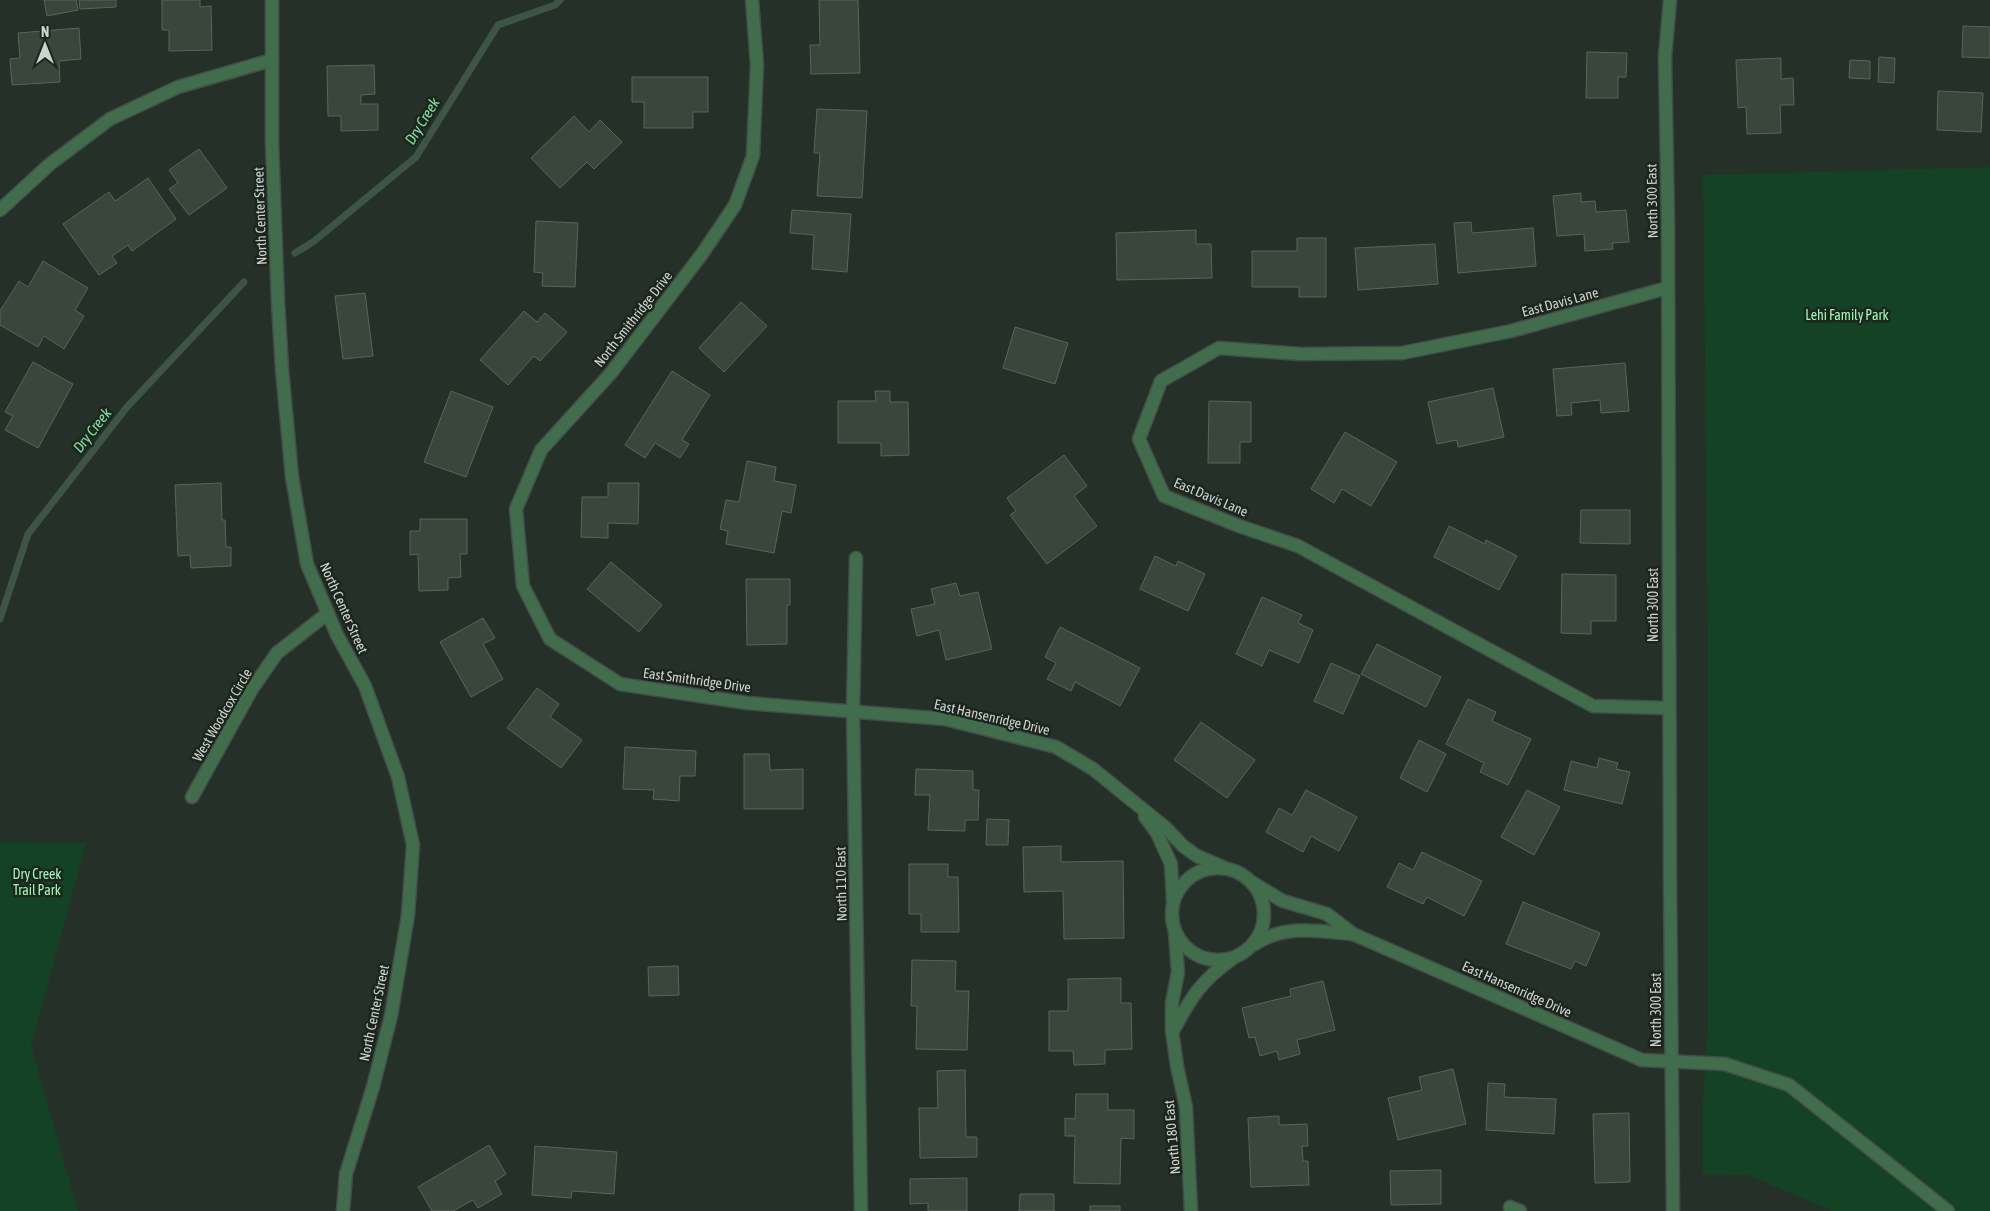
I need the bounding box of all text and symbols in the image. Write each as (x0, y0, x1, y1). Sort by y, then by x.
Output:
north arrow (20, 20, 70, 70)
text: N (41, 24, 49, 40)
water label: Dry Creek (401, 94, 443, 147)
street label: North 300 East (1643, 164, 1661, 238)
street label: North Center Street (250, 167, 270, 265)
street label: North Smithridge Drive (591, 268, 675, 370)
street label: East Davis Lane (1520, 284, 1600, 320)
park label: Lehi Family Park (1805, 307, 1889, 323)
water label: Dry Creek (69, 404, 115, 456)
street label: East Davis Lane (1172, 474, 1250, 520)
street label: North Center Street (317, 560, 371, 656)
street label: North 300 East (1645, 568, 1661, 642)
street label: East Smithridge Drive (642, 665, 752, 695)
street label: West Woodcox Circle (189, 666, 255, 764)
street label: East Hansenridge Drive (933, 696, 1051, 738)
street label: North 110 East (832, 847, 850, 921)
park label: Dry Creek Trail Park (13, 866, 61, 898)
street label: East Hansenridge Drive (1460, 958, 1574, 1020)
street label: North Center Street (356, 963, 392, 1063)
street label: North 300 East (1648, 973, 1664, 1047)
street label: North 180 East (1161, 1099, 1183, 1175)

